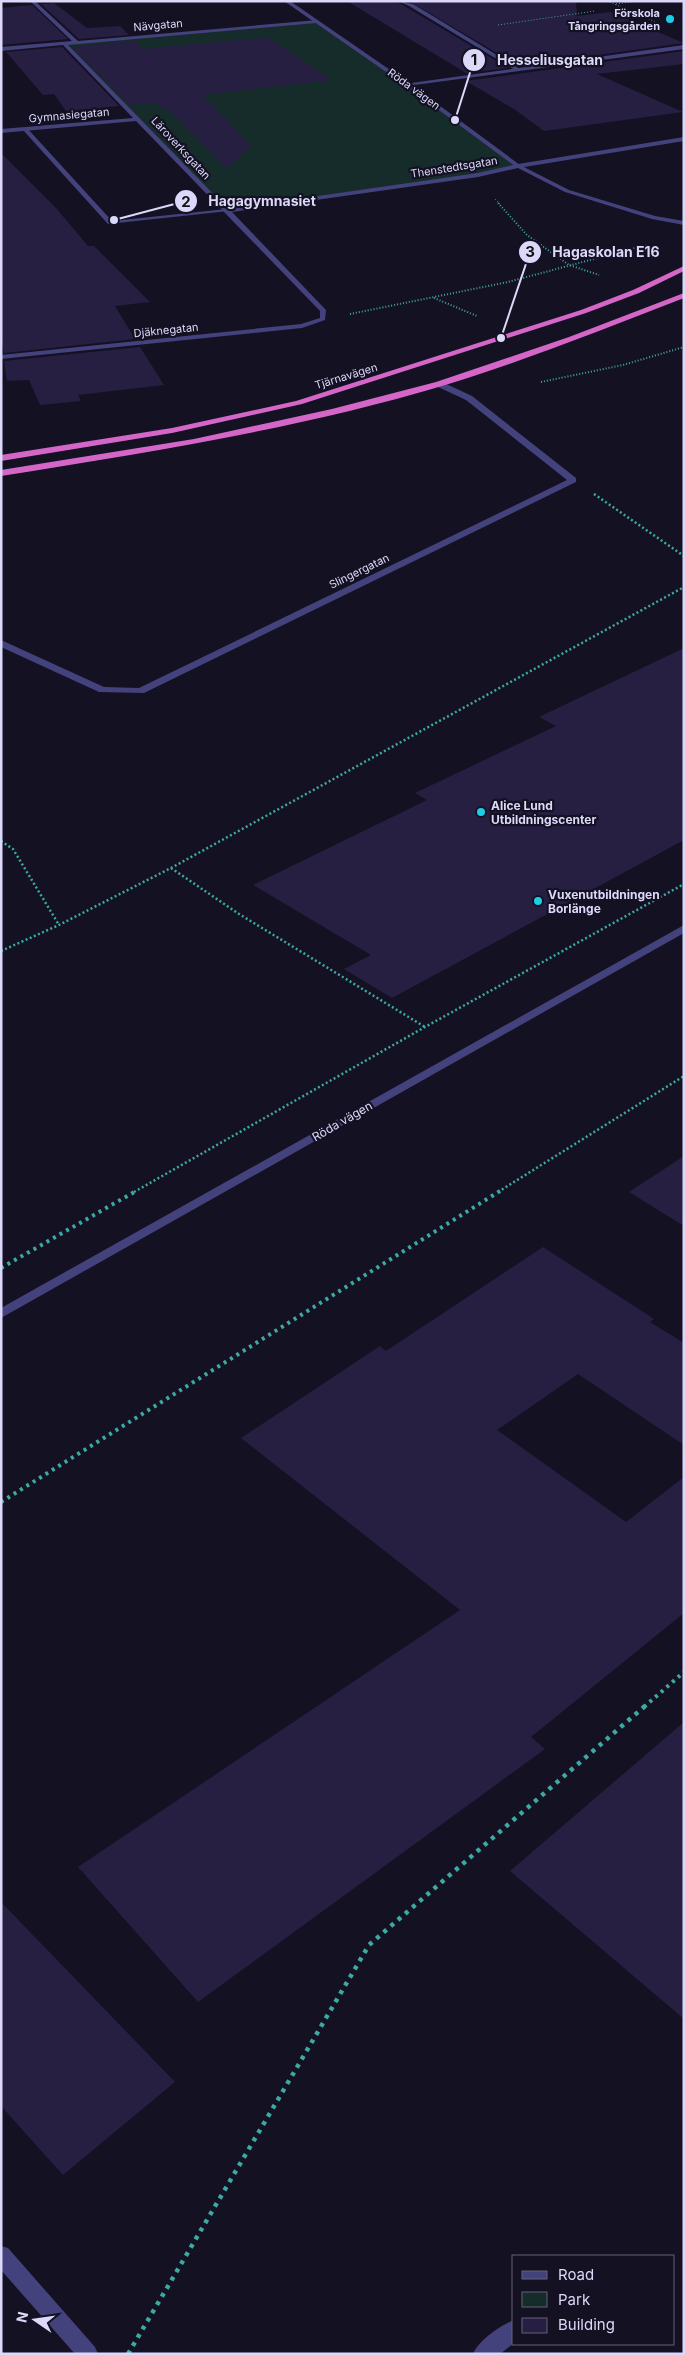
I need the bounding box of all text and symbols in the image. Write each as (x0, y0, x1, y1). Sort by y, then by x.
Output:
place label: Förskola Tångringsgården (568, 6, 660, 33)
marker: Förskola Tångringsgården (664, 13, 676, 25)
street label: Nävgatan (133, 16, 183, 34)
callout: Hesseliusgatan (462, 46, 613, 75)
text: 1 (471, 50, 477, 69)
text: Hesseliusgatan (497, 51, 603, 68)
street label: Röda vägen (385, 65, 443, 113)
street label: Gymnasiegatan (28, 105, 110, 125)
street label: Läroverksgatan (148, 114, 214, 182)
street label: Thenstedtsgatan (410, 153, 498, 181)
callout: Hagagymnasiet (173, 187, 326, 216)
text: 2 (181, 192, 191, 211)
text: Hagagymnasiet (208, 192, 316, 209)
callout: Hagaskolan E16 (518, 237, 670, 266)
text: 3 (525, 242, 535, 261)
text: Hagaskolan E16 (552, 243, 660, 260)
street label: Djäknegatan (133, 320, 199, 340)
street label: Tjärnavägen (313, 360, 379, 392)
street label: Slingergatan (327, 550, 391, 592)
place label: Alice Lund Utbildningscenter (491, 798, 596, 827)
marker: Alice Lund Utbildningscenter (475, 806, 487, 818)
place label: Vuxenutbildningen Borlänge (548, 887, 660, 916)
marker: Vuxenutbildningen Borlänge (532, 895, 544, 907)
street label: Röda vägen (309, 1098, 375, 1144)
legend (512, 2255, 675, 2345)
text: Road (558, 2265, 594, 2284)
text: Park (558, 2290, 591, 2309)
north arrow (10, 2295, 60, 2345)
text: N (12, 2310, 31, 2324)
text: Building (558, 2315, 615, 2334)

